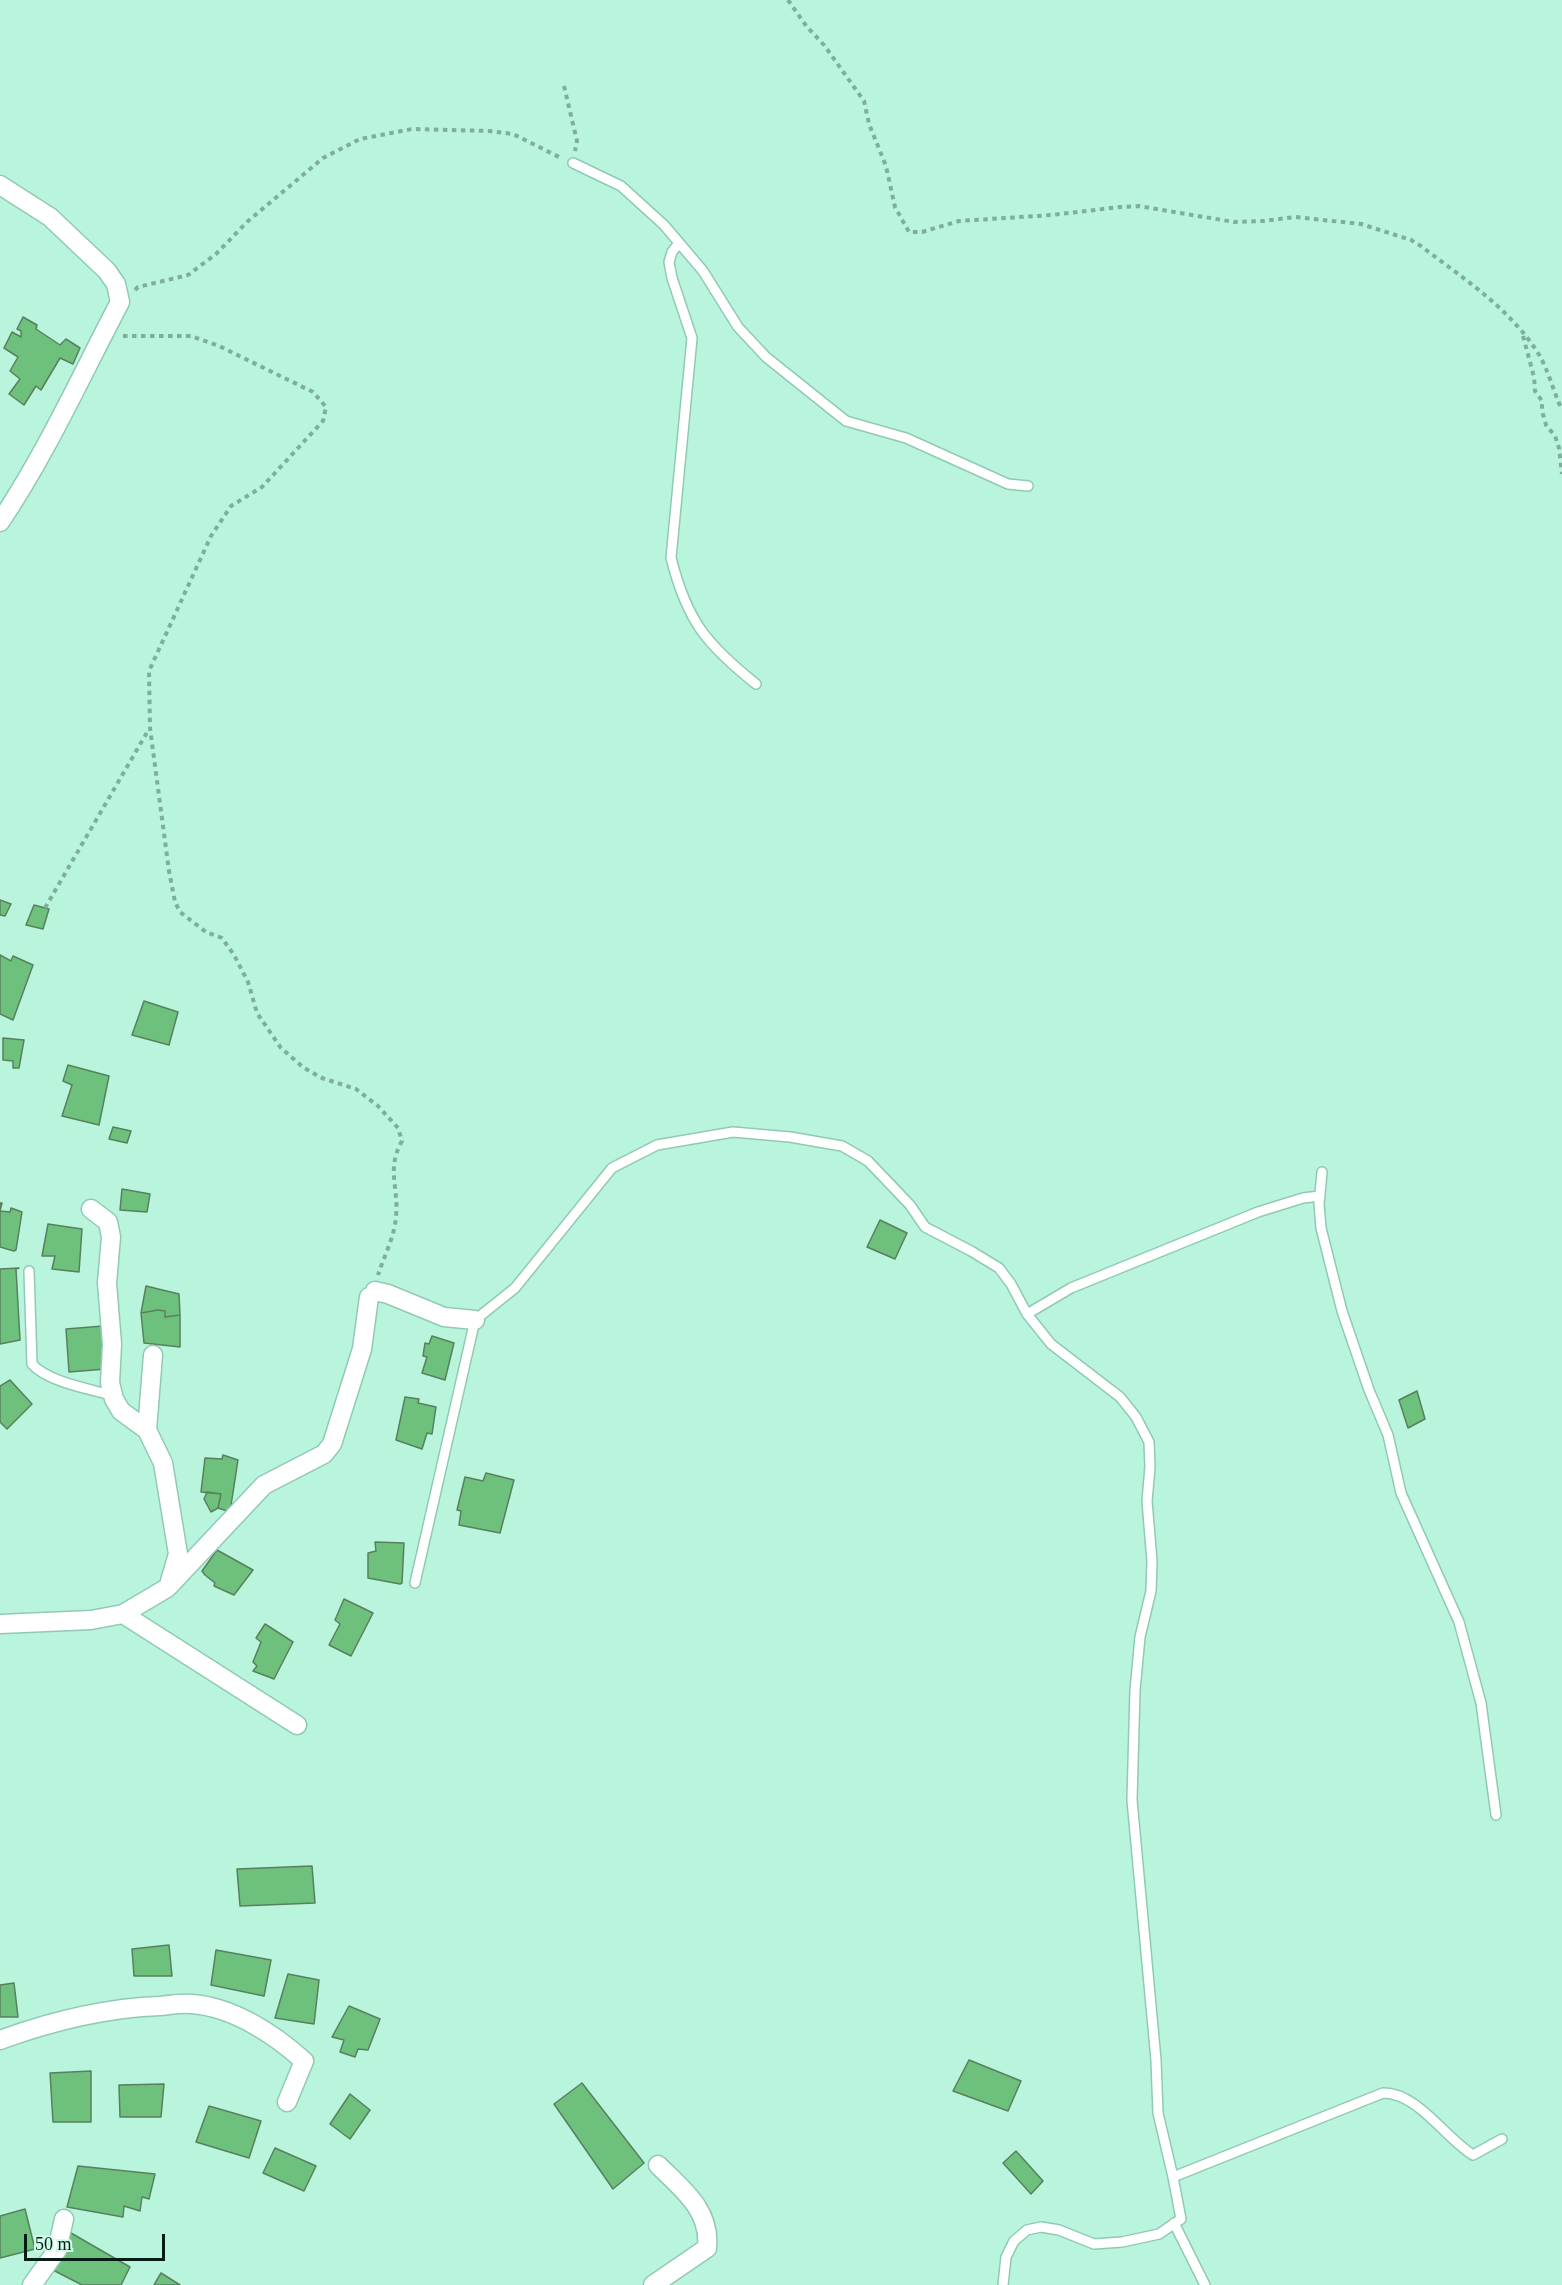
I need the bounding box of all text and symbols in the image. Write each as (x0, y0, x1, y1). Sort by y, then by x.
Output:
scale bar (27, 2222, 168, 2260)
text: 50 m (35, 2234, 72, 2254)

